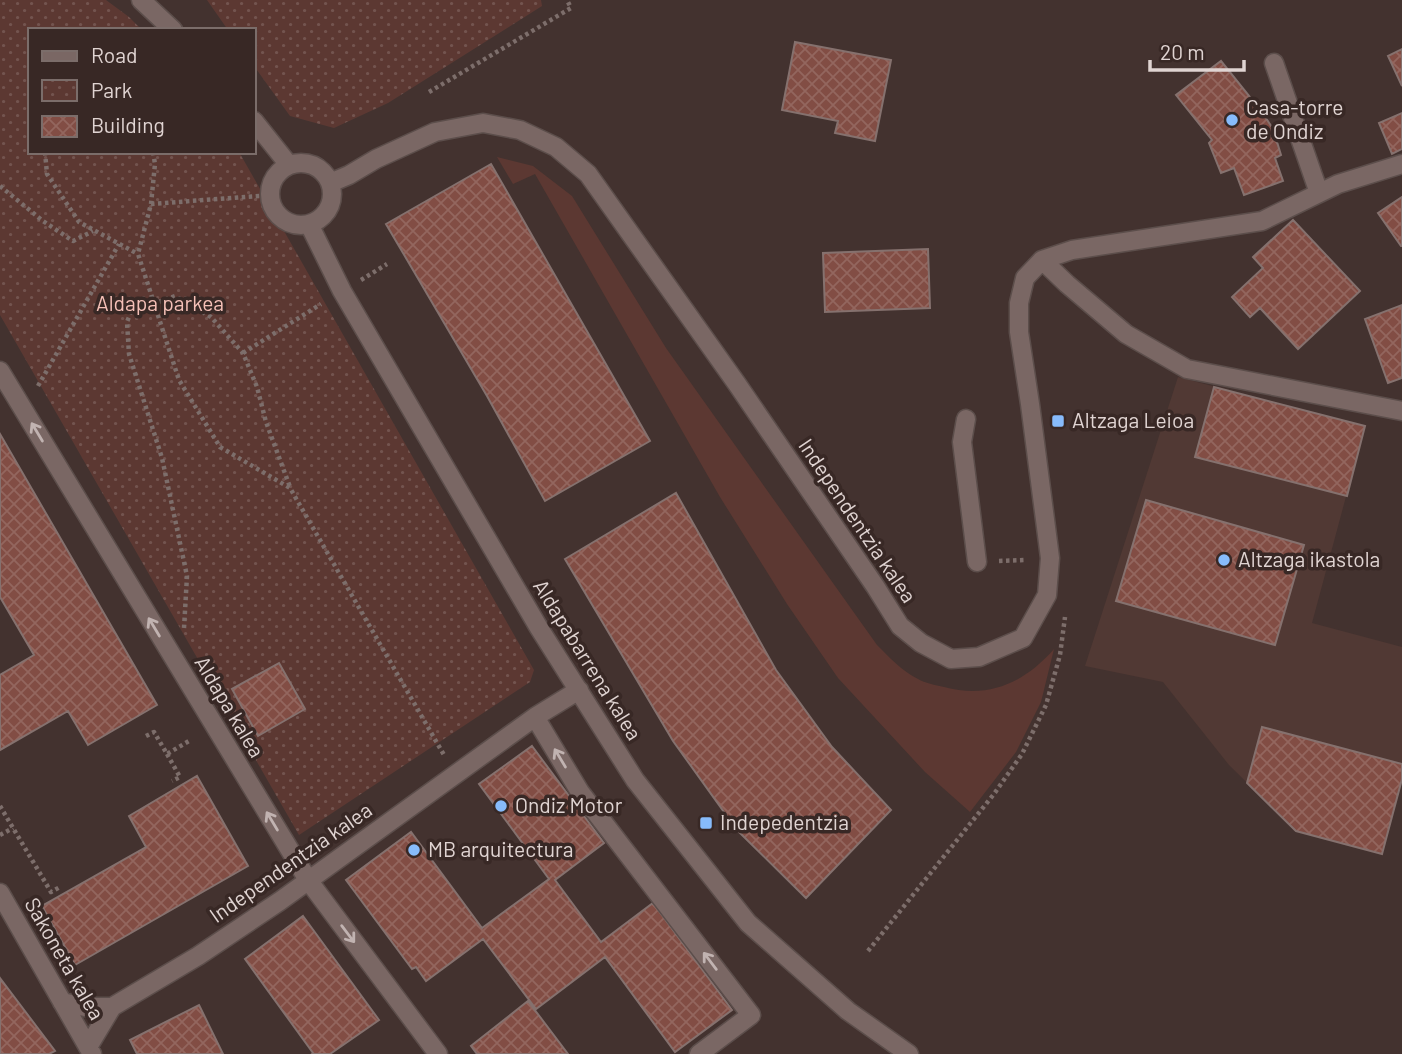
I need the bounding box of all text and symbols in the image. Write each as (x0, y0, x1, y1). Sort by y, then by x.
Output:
legend (28, 28, 256, 154)
scale bar (1150, 28, 1244, 72)
text: 20 m (1160, 39, 1205, 64)
text: Road (91, 42, 137, 67)
text: Park (91, 77, 132, 102)
place label: Casa-torre de Ondiz (1246, 94, 1343, 143)
text: Building (91, 112, 165, 137)
marker: Casa-torre de Ondiz (1224, 112, 1240, 128)
park label: Aldapa parkea (96, 290, 224, 315)
place label: Altzaga Leioa (1072, 407, 1194, 432)
marker: Altzaga Leioa (1050, 413, 1066, 429)
one-way arrow (29, 422, 43, 442)
street label: Independentzia kalea (794, 434, 922, 607)
place label: Altzaga ikastola (1238, 546, 1380, 571)
marker: Altzaga ikastola (1216, 552, 1232, 568)
street label: Aldapabarrena kalea (529, 574, 648, 744)
one-way arrow (147, 617, 161, 637)
street label: Aldapa kalea (190, 651, 270, 762)
one-way arrow (553, 749, 567, 769)
place label: Ondiz Motor (515, 792, 623, 817)
street label: Independentzia kalea (204, 796, 376, 927)
marker: Ondiz Motor (493, 798, 509, 814)
place label: Indepedentzia (720, 809, 849, 834)
one-way arrow (265, 812, 279, 832)
marker: Indepedentzia (698, 815, 714, 831)
place label: MB arquitectura (428, 836, 573, 861)
marker: MB arquitectura (406, 842, 422, 858)
street label: Sakoneta kalea (20, 893, 110, 1024)
one-way arrow (341, 924, 356, 943)
one-way arrow (702, 952, 717, 971)

